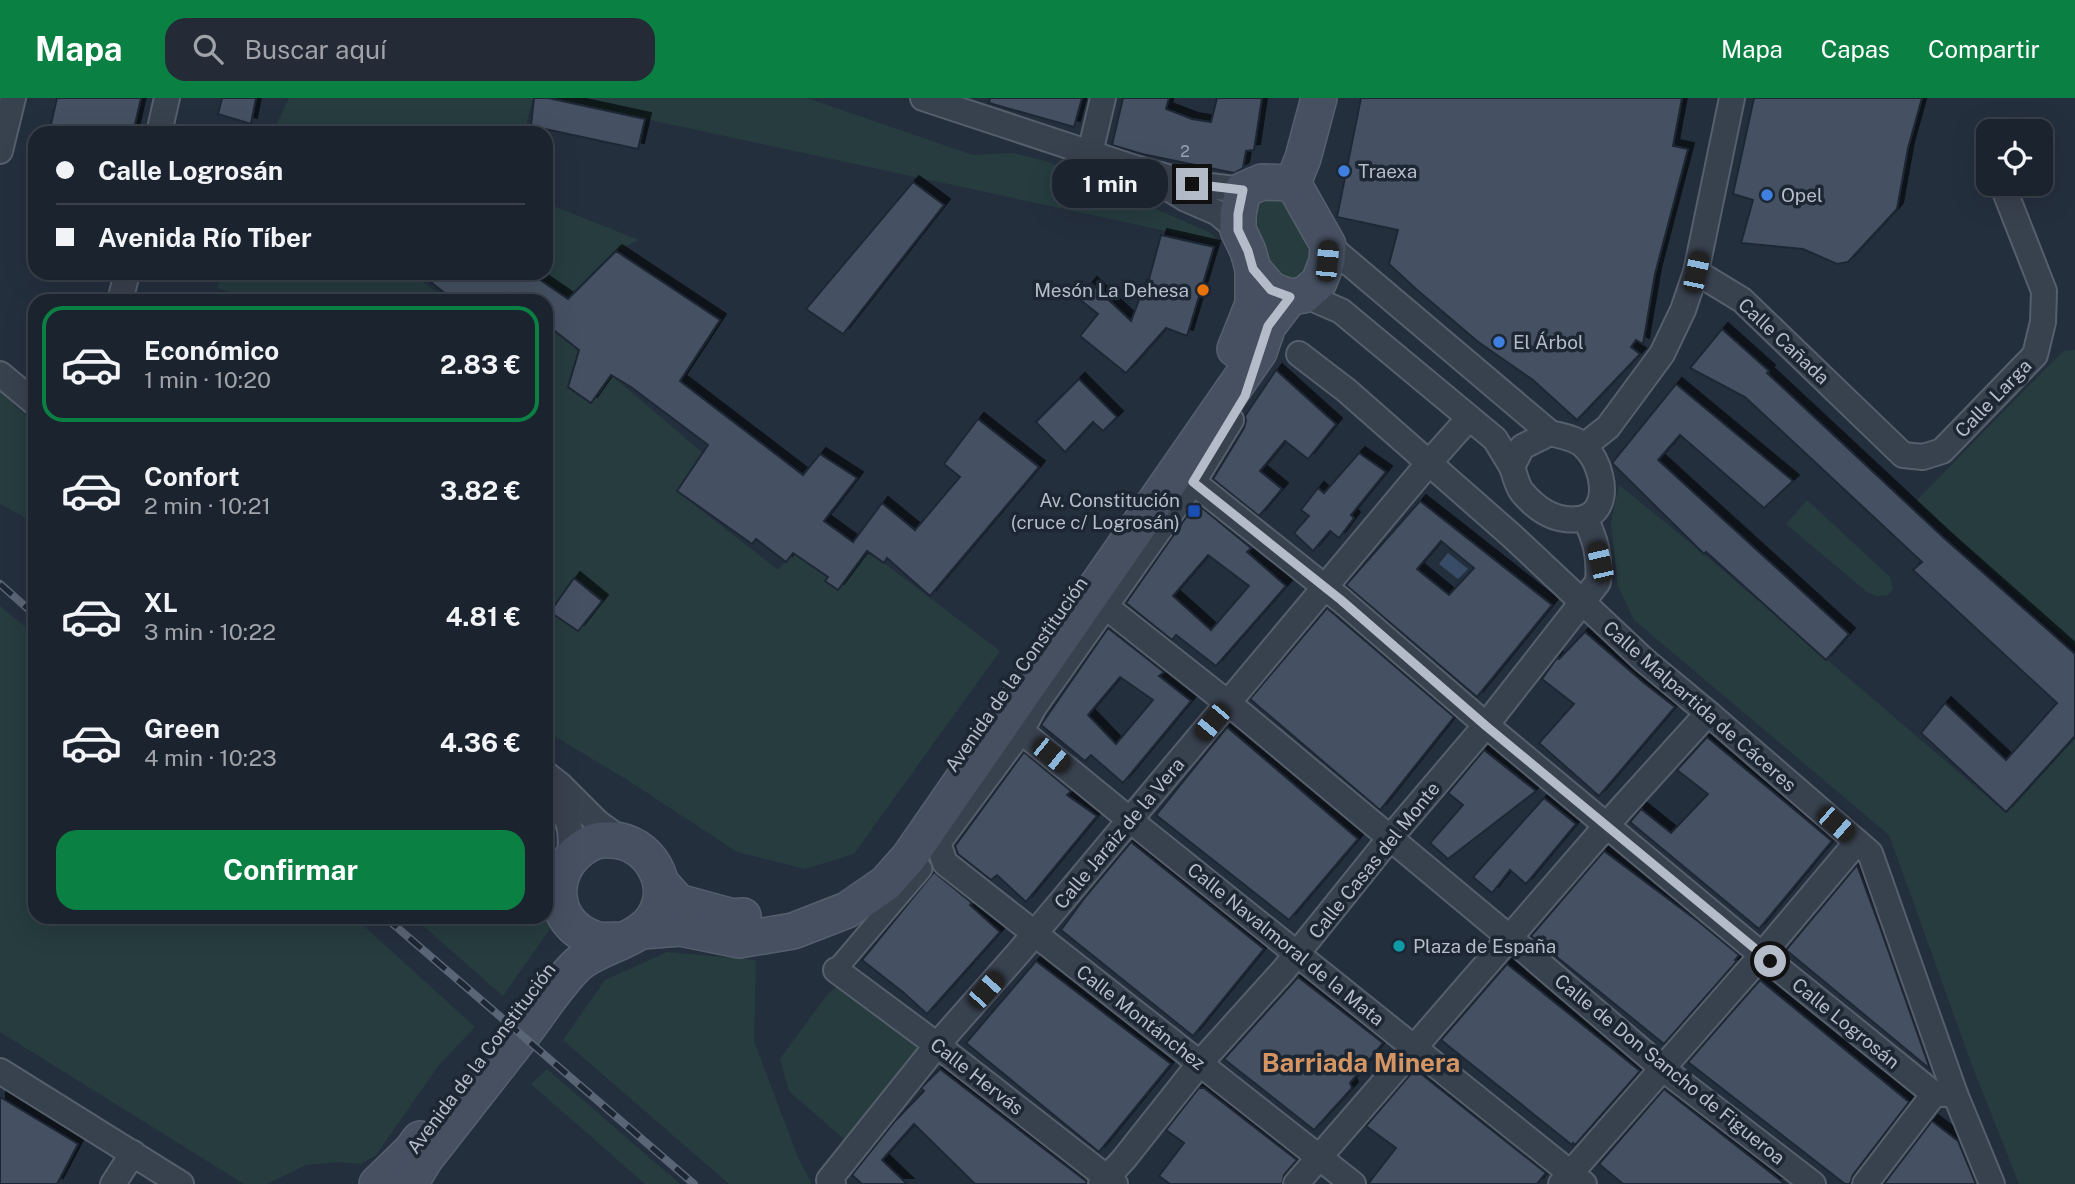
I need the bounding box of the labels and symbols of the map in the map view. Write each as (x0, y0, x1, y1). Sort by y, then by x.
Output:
house number: 2 (1180, 142, 1190, 161)
callout: 1 min (1052, 160, 1168, 208)
place label: Traexa (1358, 160, 1417, 182)
marker: Traexa (1336, 163, 1352, 179)
route end (1176, 168, 1208, 200)
place label: Opel (1781, 184, 1823, 206)
marker: Opel (1759, 187, 1775, 203)
car (1315, 239, 1340, 283)
car (1682, 249, 1711, 295)
place label: Mesón La Dehesa (1034, 279, 1189, 301)
marker: Mesón La Dehesa (1195, 282, 1211, 298)
street label: Calle Cañada (1734, 293, 1834, 389)
place label: El Árbol (1513, 331, 1584, 353)
marker: El Árbol (1491, 334, 1507, 350)
street label: Calle Larga (1950, 354, 2036, 442)
place label: Av. Constitución (cruce c/ Logrosán) (1011, 489, 1180, 533)
marker: Av. Constitución (cruce c/ Logrosán) (1186, 503, 1202, 519)
car (1586, 539, 1615, 585)
street label: Avenida de la Constitución (940, 572, 1092, 776)
street label: Calle Malpartida de Cáceres (1599, 616, 1801, 796)
car (1191, 699, 1234, 745)
car (1029, 734, 1074, 776)
street label: Calle Jaraiz de la Vera (1049, 753, 1189, 913)
street label: Calle Casas del Monte (1304, 777, 1444, 943)
car (1814, 802, 1859, 846)
street label: Calle Navalmoral de la Mata (1183, 858, 1389, 1030)
place label: Plaza de España (1413, 935, 1556, 957)
marker: Plaza de España (1391, 938, 1407, 954)
route start (1754, 945, 1786, 977)
street label: Avenida de la Constitución (402, 958, 560, 1158)
street label: Calle Montánchez (1072, 960, 1210, 1074)
car (965, 967, 1008, 1013)
street label: Calle de Don Sancho de Figueroa (1550, 969, 1790, 1169)
street label: Calle Logrosán (1788, 973, 1904, 1073)
street label: Calle Hervás (926, 1033, 1028, 1119)
district label: Barriada Minera (1262, 1047, 1460, 1078)

